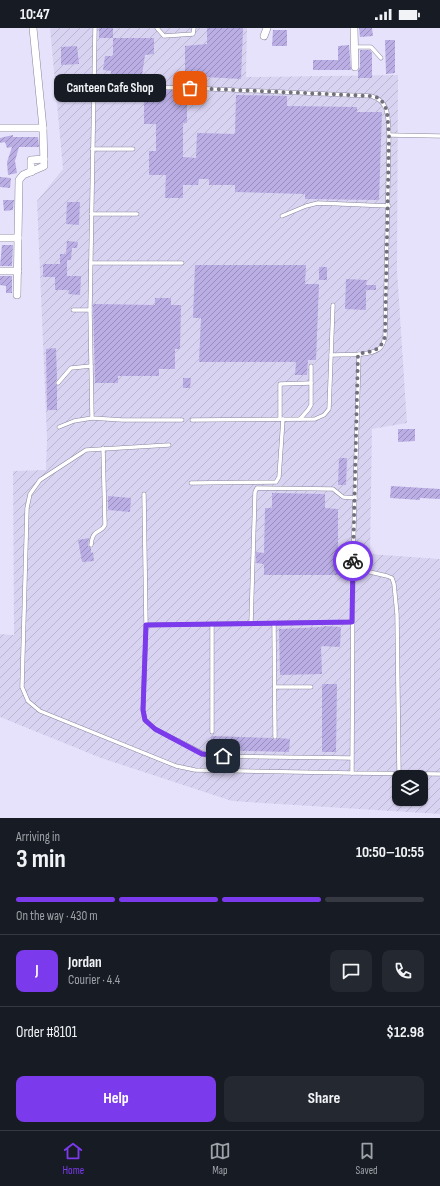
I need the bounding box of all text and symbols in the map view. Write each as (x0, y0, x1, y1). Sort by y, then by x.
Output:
text: 10:47 (20, 5, 50, 24)
pin (173, 71, 207, 105)
callout: Canteen Cafe Shop (54, 74, 166, 102)
icon: bag (179, 77, 201, 99)
text: Canteen Cafe Shop (66, 80, 154, 96)
courier (333, 541, 373, 581)
icon: bike (342, 550, 364, 572)
pin (206, 739, 240, 773)
icon: home (212, 745, 234, 767)
map controls (392, 770, 428, 806)
button: layers (392, 770, 428, 806)
text: Arriving in (16, 829, 60, 845)
text: 10:50–10:55 (356, 843, 424, 862)
text: 3 min (16, 844, 66, 875)
text: On the way · 430 m (16, 908, 98, 924)
button: chat (330, 950, 372, 992)
button: phone (382, 950, 424, 992)
text: Jordan (68, 953, 102, 972)
text: J (35, 961, 39, 980)
text: Courier · 4.4 (68, 972, 120, 988)
text: Order #8101 (16, 1023, 77, 1042)
text: $12.98 (386, 1023, 424, 1042)
button: Help (16, 1076, 216, 1122)
button: Share (224, 1076, 424, 1122)
tab: Home (62, 1140, 84, 1177)
tab: Map (209, 1140, 231, 1177)
tab: Saved (356, 1140, 378, 1177)

